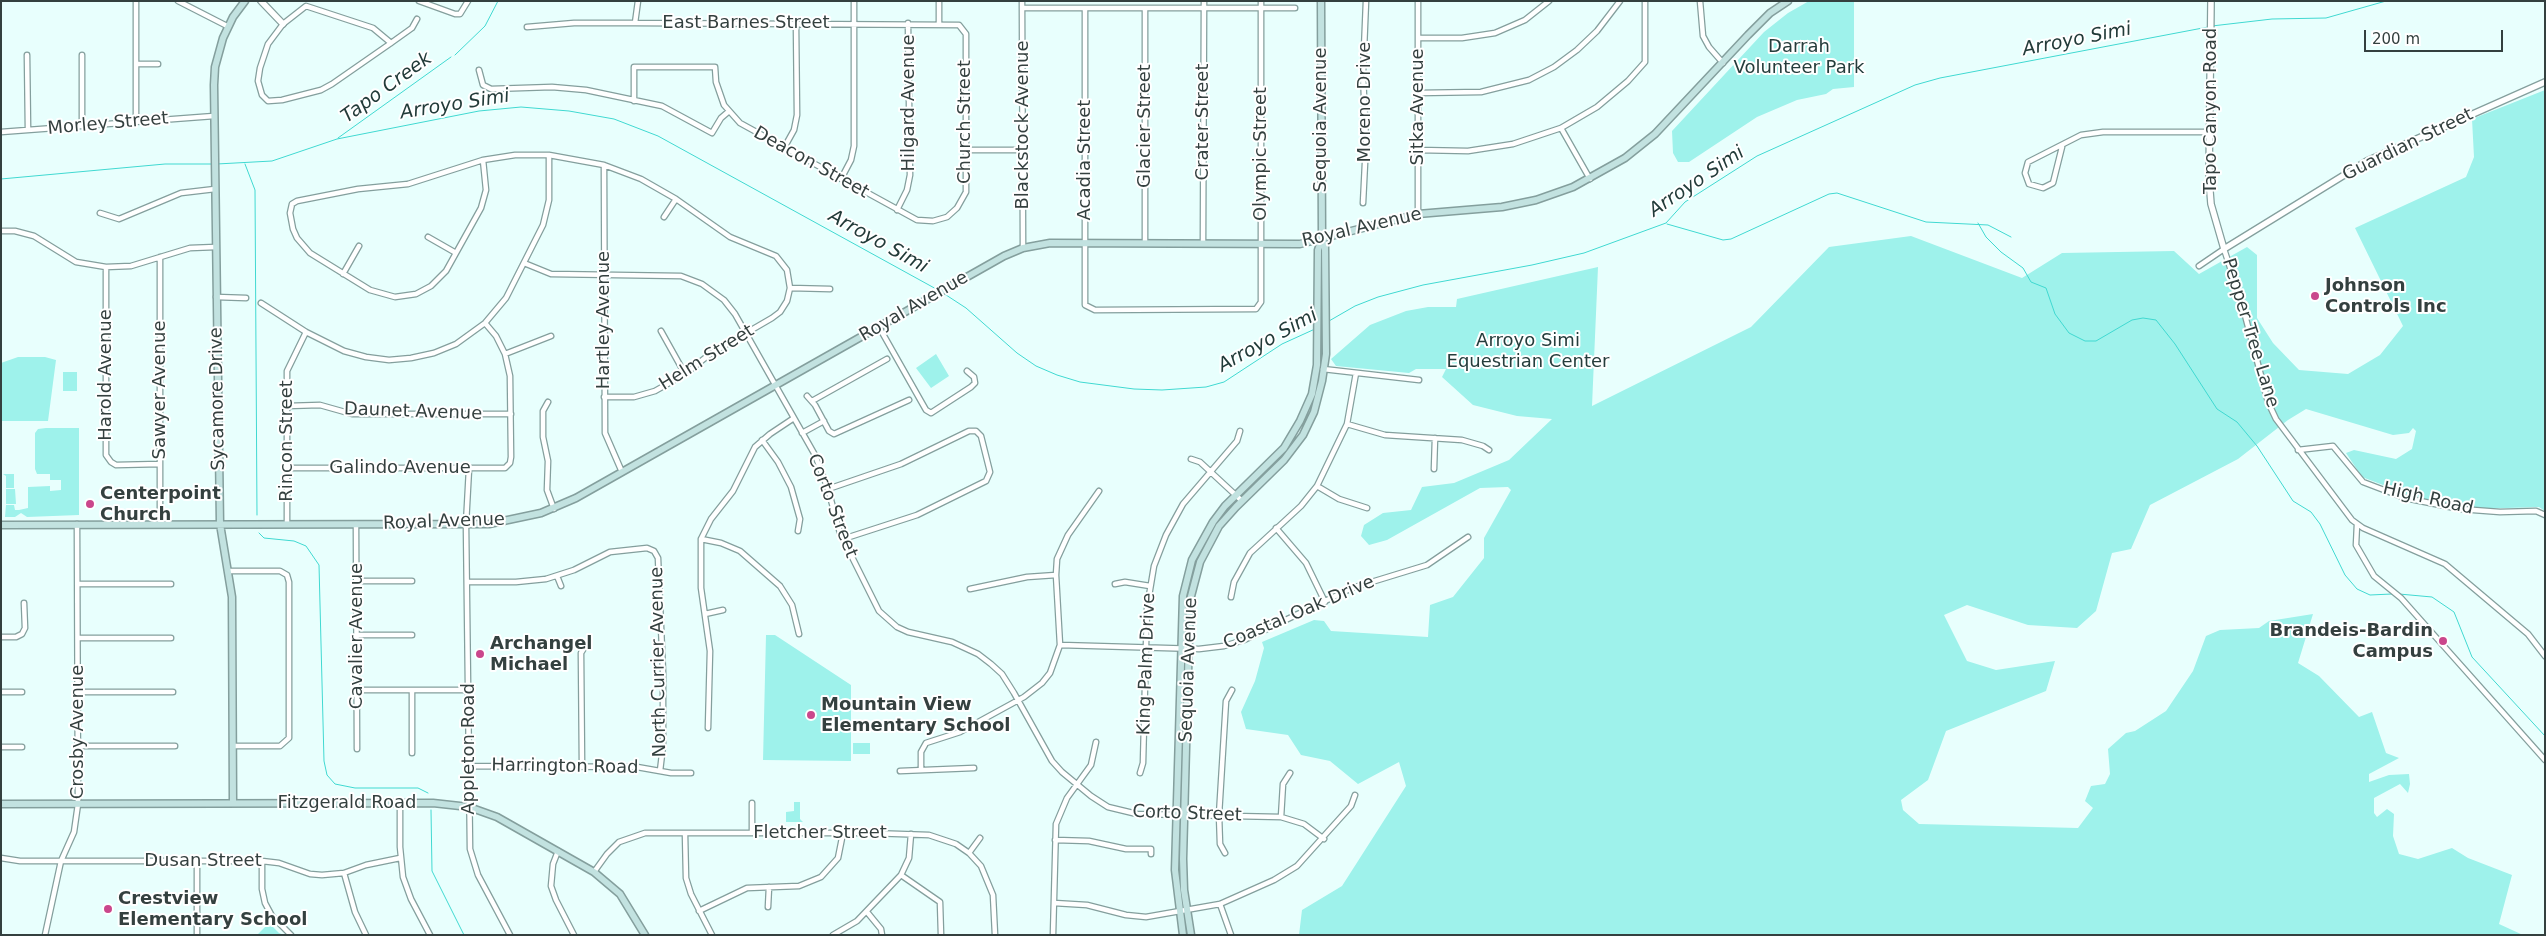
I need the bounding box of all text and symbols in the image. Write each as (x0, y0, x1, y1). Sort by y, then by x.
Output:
street label: East Barnes Street (662, 12, 830, 34)
water label: Arroyo Simi (2021, 18, 2133, 62)
scale bar (2366, 20, 2505, 52)
street label: Tapo Canyon Road (2200, 28, 2222, 194)
text: 200 m (2372, 30, 2420, 48)
street label: Hilgard Avenue (898, 34, 920, 172)
park label: Darrah Volunteer Park (1734, 36, 1864, 78)
street label: Blackstock Avenue (1012, 40, 1034, 210)
street label: Moreno Drive (1354, 42, 1376, 162)
water label: Tapo Creek (337, 47, 437, 129)
street label: Sequoia Avenue (1310, 48, 1332, 192)
street label: Sitka Avenue (1407, 48, 1429, 166)
street label: Church Street (954, 60, 976, 184)
street label: Glacier Street (1134, 64, 1156, 188)
street label: Crater Street (1192, 64, 1214, 180)
water label: Arroyo Simi (399, 85, 511, 125)
street label: Olympic Street (1250, 87, 1272, 221)
street label: Acadia Street (1074, 100, 1096, 220)
street label: Guardian Street (2339, 104, 2477, 186)
street label: Morley Street (47, 108, 169, 140)
street label: Deacon Street (749, 122, 873, 204)
water label: Arroyo Simi (1645, 142, 1749, 222)
street label: Royal Avenue (1300, 204, 1424, 252)
water label: Arroyo Simi (824, 205, 932, 279)
street label: Hartley Avenue (593, 251, 615, 389)
street label: Pepper Tree Lane (2217, 256, 2283, 410)
street label: Royal Avenue (856, 267, 972, 347)
place label: Johnson Controls Inc (2325, 275, 2447, 318)
marker: Johnson Controls Inc (2309, 290, 2321, 302)
water label: Arroyo Simi (1214, 304, 1322, 378)
street label: Harold Avenue (95, 309, 117, 441)
street label: Helm Street (656, 320, 758, 396)
street label: Sawyer Avenue (149, 321, 171, 459)
street label: Sycamore Drive (206, 327, 230, 471)
park label: Arroyo Simi Equestrian Center (1447, 330, 1609, 372)
street label: Rincon Street (276, 380, 298, 502)
street label: Daunet Avenue (343, 399, 483, 425)
street label: Corto Street (802, 451, 862, 561)
street label: Galindo Avenue (329, 457, 471, 479)
street label: High Road (2381, 478, 2475, 520)
place label: Centerpoint Church (100, 483, 221, 526)
marker: Centerpoint Church (84, 498, 96, 510)
street label: Royal Avenue (383, 509, 505, 535)
street label: Cavalier Avenue (346, 563, 368, 709)
street label: North Currier Avenue (647, 567, 671, 757)
street label: Coastal Oak Drive (1220, 571, 1378, 655)
street label: King Palm Drive (1134, 592, 1160, 736)
street label: Sequoia Avenue (1176, 597, 1202, 743)
place label: Brandeis-Bardin Campus (2269, 620, 2433, 662)
place label: Archangel Michael (490, 633, 593, 676)
marker: Brandeis-Bardin Campus (2437, 635, 2449, 647)
marker: Archangel Michael (474, 648, 486, 660)
street label: Crosby Avenue (67, 665, 89, 799)
street label: Appleton Road (458, 683, 480, 815)
place label: Mountain View Elementary School (821, 694, 1010, 736)
marker: Mountain View Elementary School (805, 709, 817, 721)
street label: Harrington Road (491, 755, 639, 779)
street label: Fitzgerald Road (278, 792, 416, 814)
street label: Corto Street (1132, 801, 1242, 827)
street label: Fletcher Street (753, 822, 887, 844)
street label: Dusan Street (144, 850, 262, 872)
place label: Crestview Elementary School (118, 888, 307, 931)
marker: Crestview Elementary School (102, 903, 114, 915)

